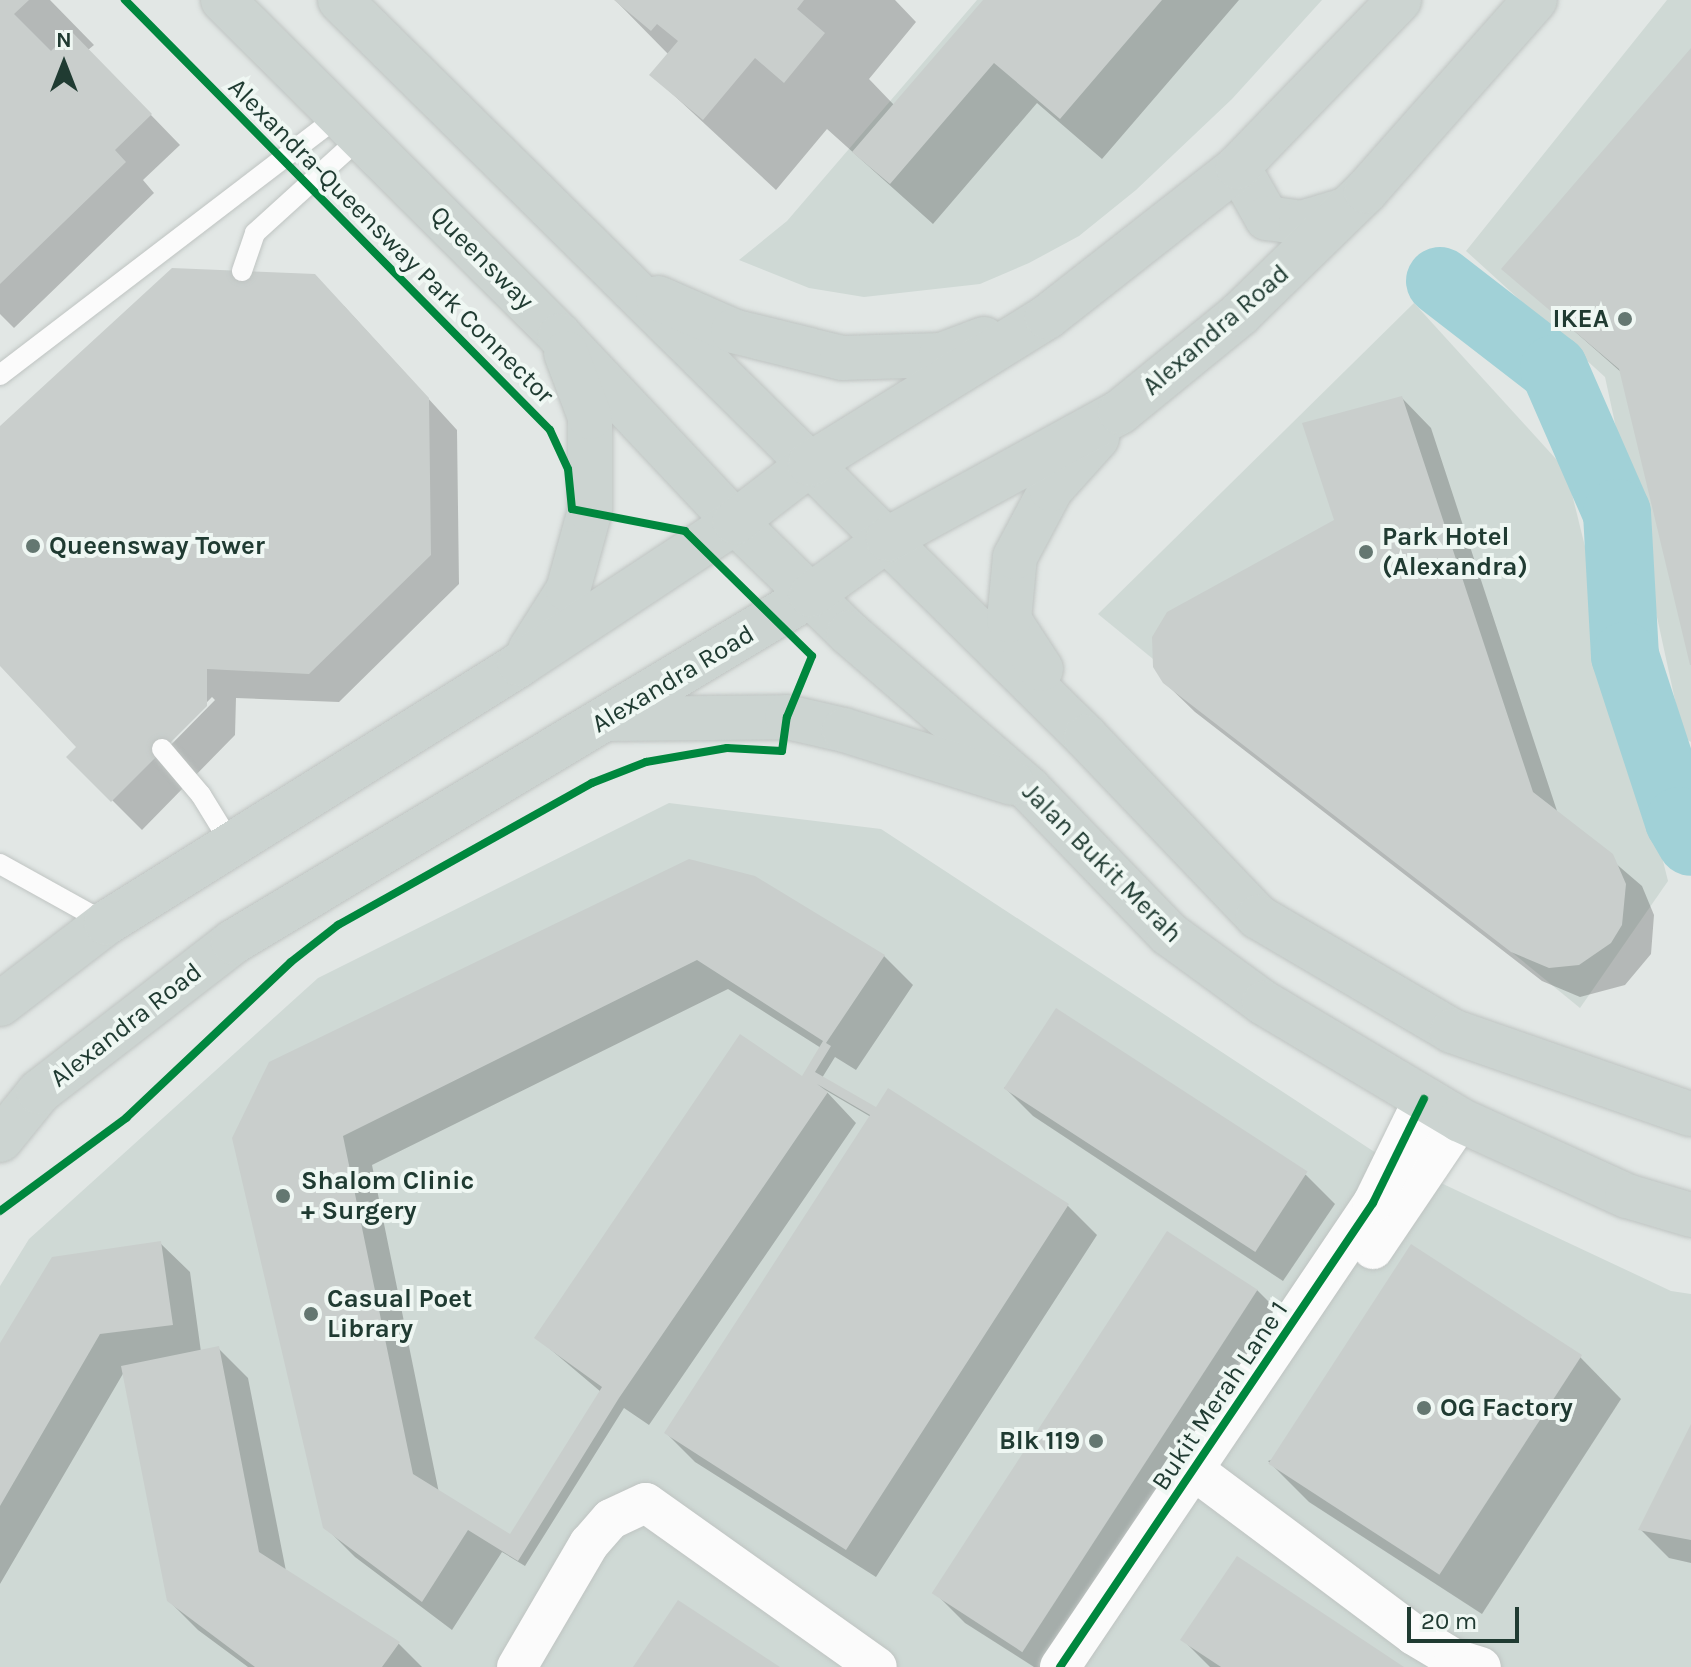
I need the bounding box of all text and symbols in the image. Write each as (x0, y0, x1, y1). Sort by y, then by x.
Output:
north arrow (24, 24, 104, 104)
text: N (56, 27, 72, 53)
street label: Alexandra-Queensway Park Connector (222, 72, 560, 410)
street label: Queensway (424, 200, 540, 316)
street label: Alexandra Road (1136, 258, 1296, 402)
place label: IKEA (1553, 303, 1609, 335)
marker: IKEA (1616, 310, 1634, 328)
place label: Park Hotel (Alexandra) (1382, 521, 1528, 582)
place label: Queensway Tower (49, 530, 265, 562)
marker: Queensway Tower (24, 537, 42, 555)
marker: Park Hotel (Alexandra) (1357, 543, 1375, 561)
street label: Alexandra Road (586, 618, 760, 740)
street label: Jalan Bukit Merah (1016, 777, 1188, 949)
street label: Alexandra Road (44, 956, 208, 1094)
place label: Shalom Clinic + Surgery (301, 1165, 474, 1226)
marker: Shalom Clinic + Surgery (272, 1185, 294, 1207)
place label: Casual Poet Library (327, 1283, 472, 1344)
street label: Bukit Merah Lane 1 (1145, 1295, 1295, 1497)
marker: Casual Poet Library (302, 1305, 320, 1323)
place label: OG Factory (1440, 1392, 1573, 1424)
marker: OG Factory (1415, 1399, 1433, 1417)
place label: Blk 119 (999, 1425, 1080, 1457)
marker: Blk 119 (1087, 1432, 1105, 1450)
scale bar (1411, 1591, 1523, 1641)
text: 20 m (1421, 1607, 1477, 1635)

